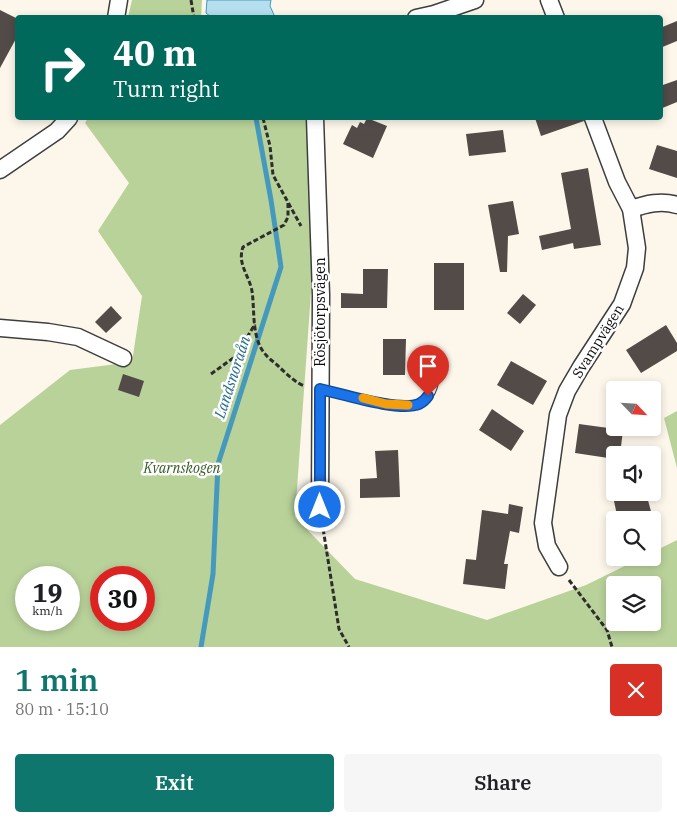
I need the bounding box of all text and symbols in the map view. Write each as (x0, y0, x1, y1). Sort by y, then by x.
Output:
text: 40 m (113, 30, 197, 76)
icon: right (30, 35, 95, 100)
text: Turn right (113, 74, 220, 103)
street label: Rösjötorpsvägen (311, 257, 329, 367)
street label: Svampvägen (568, 301, 628, 381)
water label: Landsnoraån (209, 333, 254, 422)
pin (407, 345, 449, 396)
icon: arrive (414, 352, 442, 380)
north arrow (606, 381, 661, 436)
map controls (606, 381, 661, 631)
button: sound (606, 446, 661, 501)
park label: Kvarnskogen (142, 459, 221, 477)
position arrow (293, 480, 345, 532)
button: search (606, 511, 661, 566)
speed limit sign: 30 (90, 566, 155, 631)
text: 19 (32, 576, 63, 609)
button: layers (606, 576, 661, 631)
text: km/h (32, 603, 63, 618)
text: 1 min (15, 660, 98, 699)
button: close (610, 664, 662, 716)
text: 80 m · 15:10 (15, 699, 109, 719)
button: Exit (15, 754, 334, 812)
button: Share (344, 754, 662, 812)

